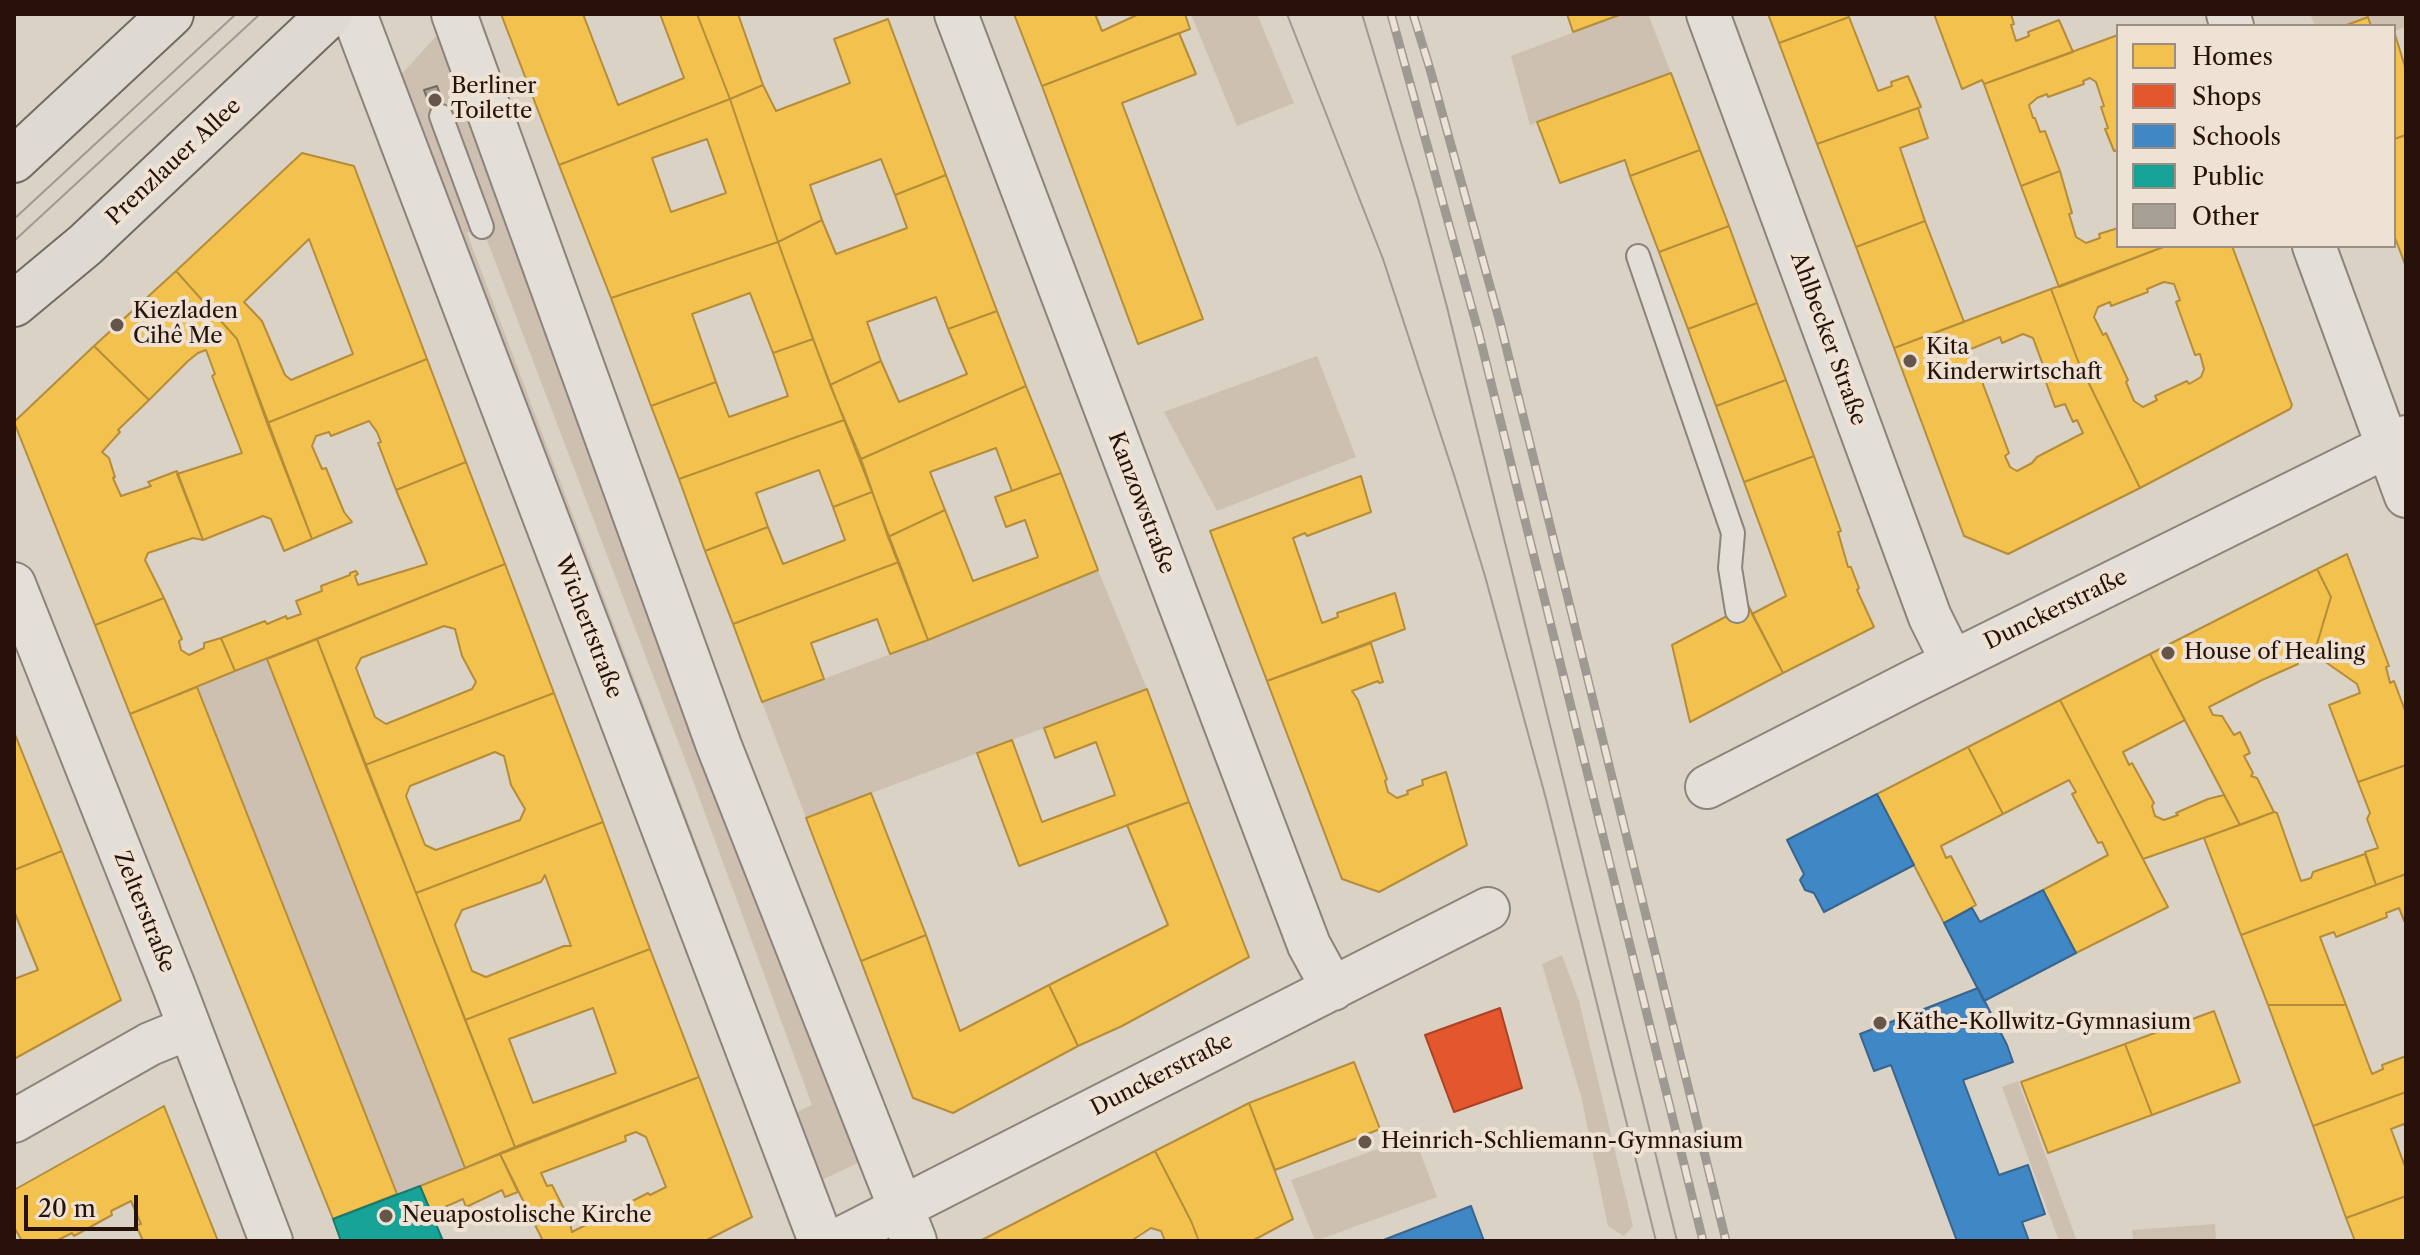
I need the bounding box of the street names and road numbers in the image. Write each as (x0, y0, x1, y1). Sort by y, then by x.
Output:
street label: Prenzlauer Allee (101, 93, 247, 231)
street label: Ahlbecker Straße (1784, 249, 1872, 429)
street label: Kanzowstraße (1102, 428, 1180, 578)
street label: Wichertstraße (549, 552, 627, 702)
street label: Dunckerstraße (1980, 564, 2132, 656)
street label: Zelterstraße (108, 847, 180, 977)
street label: Dunckerstraße (1087, 1028, 1237, 1122)

